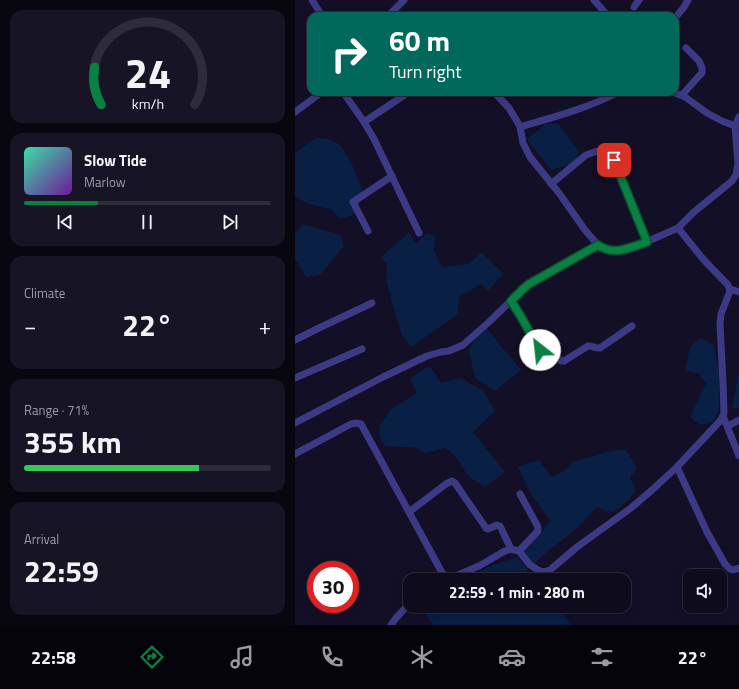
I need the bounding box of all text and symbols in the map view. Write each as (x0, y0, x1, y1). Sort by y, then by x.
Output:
text: 60 m (389, 19, 450, 62)
icon: right (323, 28, 375, 80)
text: 24 (124, 40, 171, 103)
text: Turn right (389, 58, 462, 85)
text: km/h (131, 92, 164, 114)
pin (597, 143, 631, 177)
text: Slow Tide (84, 149, 147, 172)
icon: arrive (603, 149, 625, 171)
text: Marlow (84, 172, 126, 192)
icon: previous (54, 211, 76, 233)
icon: pause (136, 211, 158, 233)
icon: next (219, 211, 241, 233)
text: Climate (24, 283, 65, 303)
text: 22° (122, 302, 173, 348)
text: − (24, 309, 36, 343)
text: + (259, 309, 271, 343)
position arrow (519, 329, 561, 371)
text: Range · 71% (24, 400, 89, 420)
text: 355 km (24, 419, 122, 465)
text: Arrival (24, 529, 59, 549)
text: 22:59 (24, 548, 99, 594)
speed limit sign: 30 (307, 561, 359, 613)
map controls (683, 569, 727, 613)
button: sound (683, 569, 727, 613)
text: 22:59 · 1 min · 280 m (449, 581, 585, 604)
icon: directions (138, 643, 166, 671)
icon: music (228, 643, 256, 671)
icon: phone (318, 643, 346, 671)
icon: climate (408, 643, 436, 671)
icon: car (498, 643, 526, 671)
icon: filters (588, 643, 616, 671)
text: 22:58 (31, 644, 76, 671)
text: 22° (678, 644, 708, 671)

